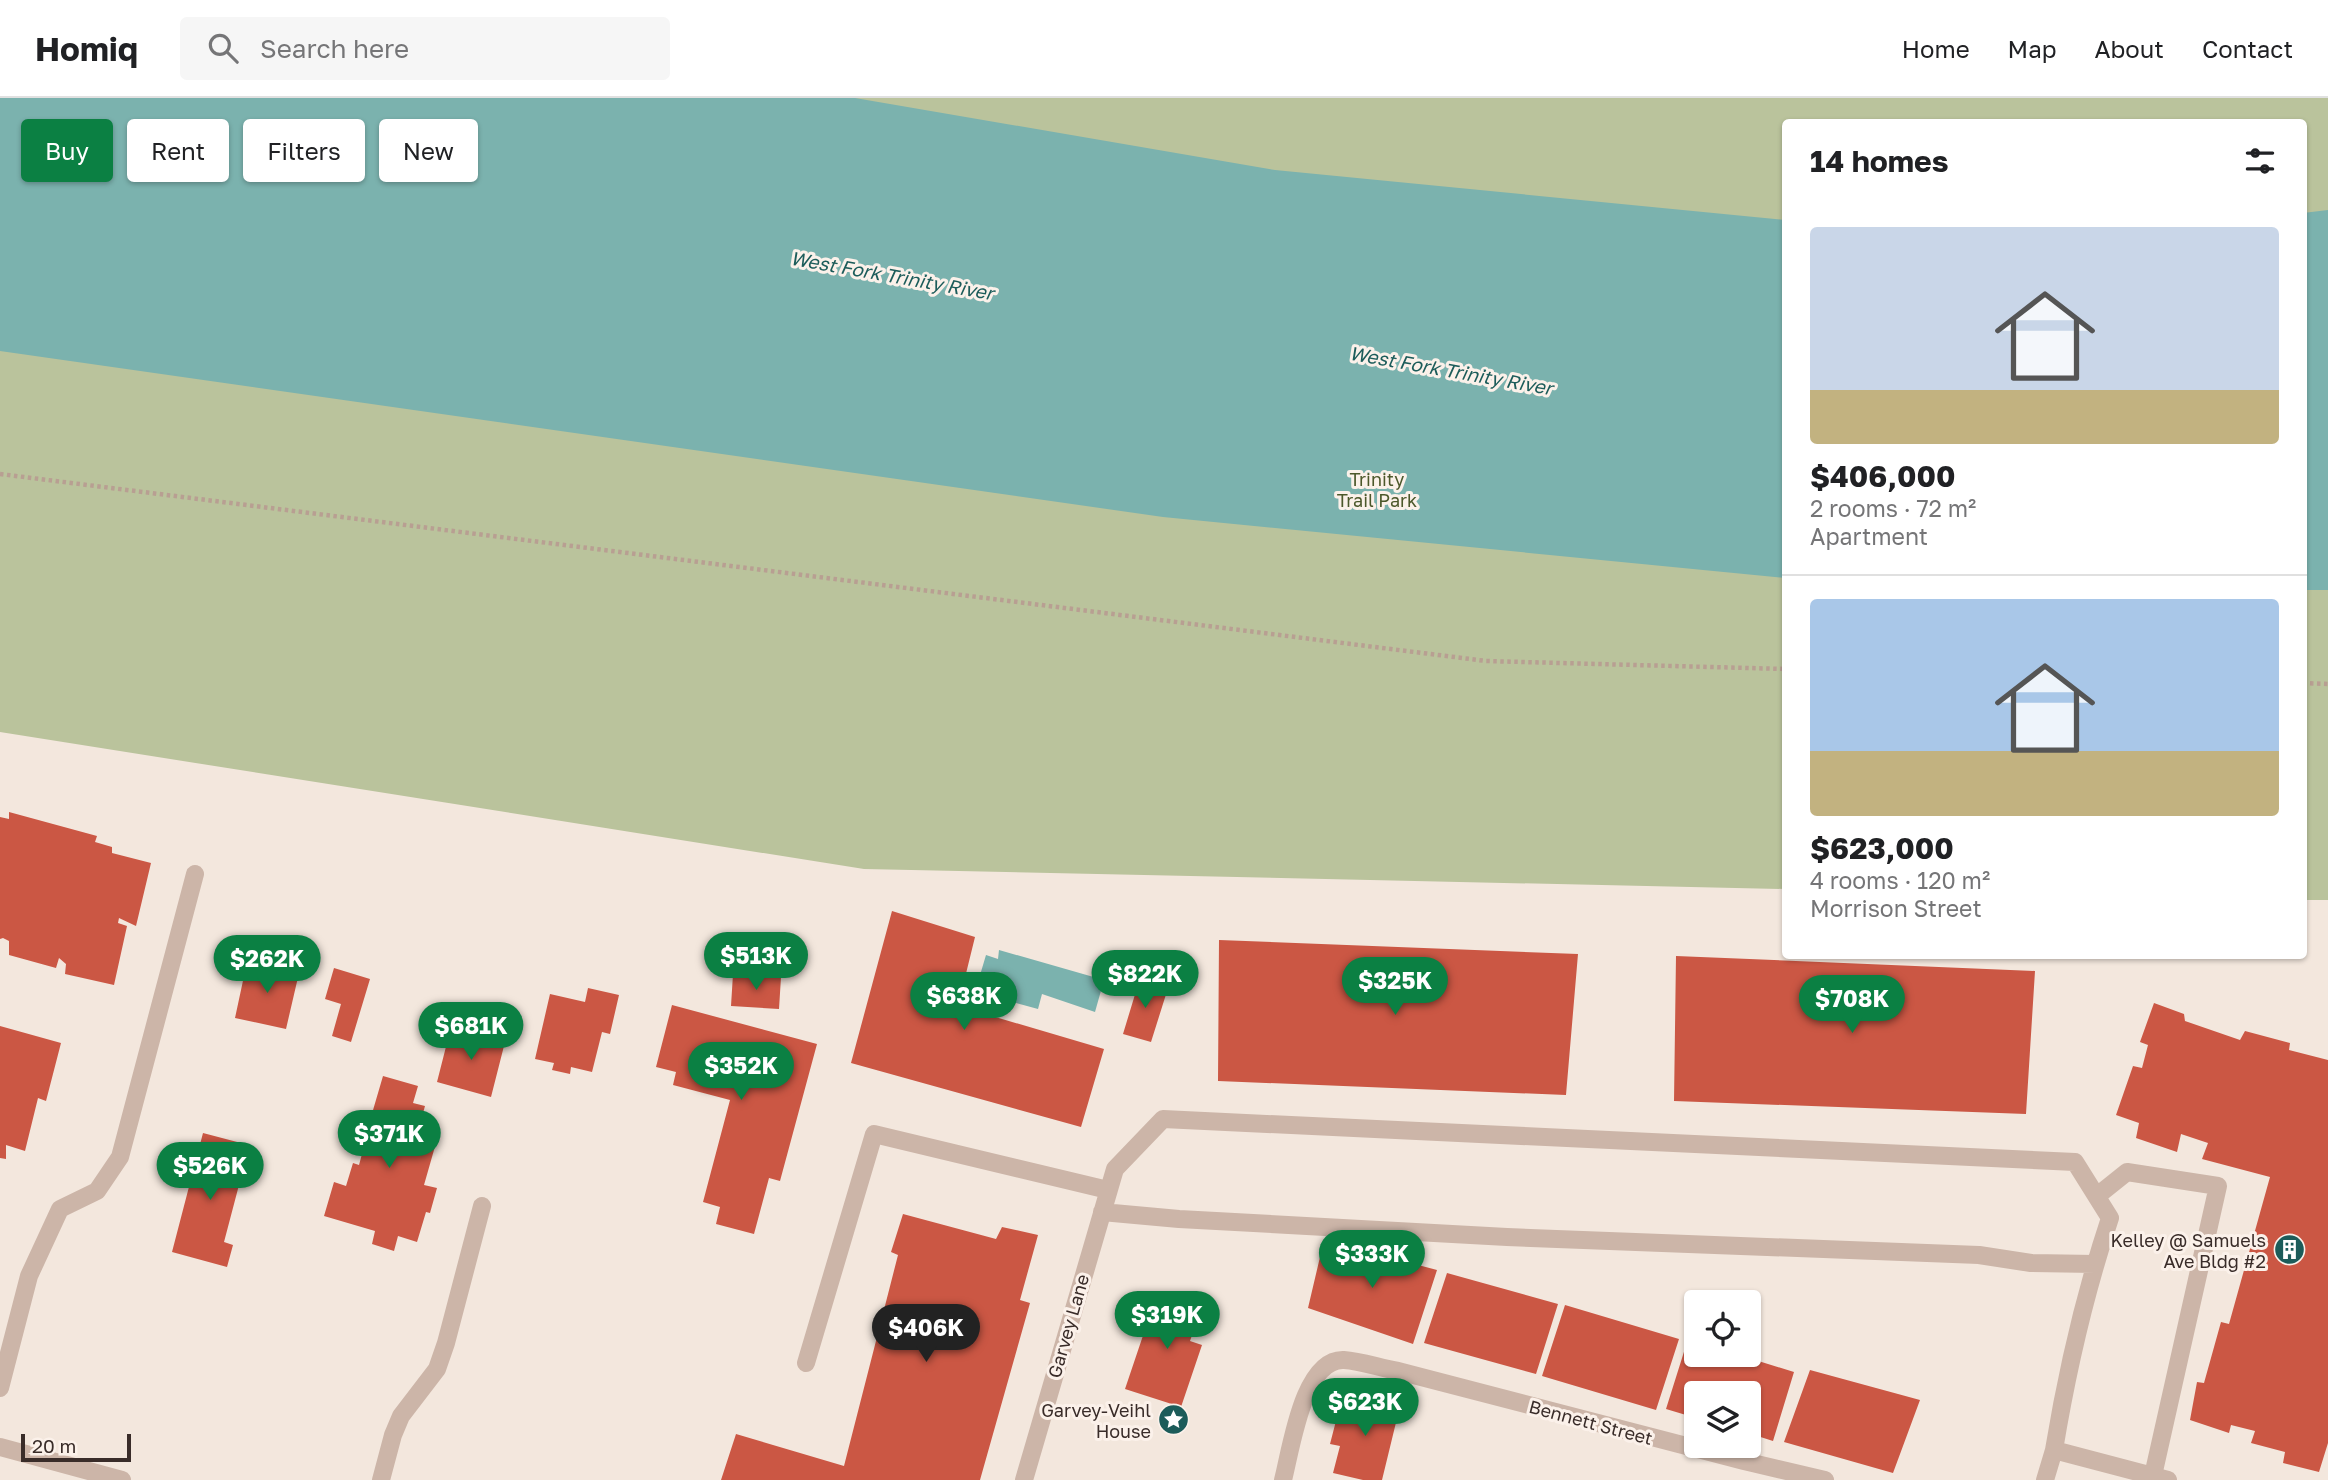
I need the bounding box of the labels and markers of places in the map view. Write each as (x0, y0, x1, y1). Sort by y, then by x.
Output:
pin: $513K (707, 932, 805, 992)
pin: $262K (218, 936, 316, 995)
pin: $822K (1096, 950, 1194, 1010)
pin: $325K (1346, 958, 1444, 1017)
pin: $638K (915, 972, 1013, 1032)
pin: $708K (1803, 976, 1901, 1035)
pin: $681K (422, 1002, 520, 1062)
pin: $352K (692, 1042, 790, 1102)
pin: $371K (340, 1110, 438, 1170)
pin: $526K (161, 1142, 259, 1202)
place label: Kelley @ Samuels Ave Bldg #2 (2110, 1229, 2266, 1272)
pin: $333K (1323, 1230, 1421, 1290)
building icon: Kelley @ Samuels Ave Bldg #2 (2272, 1233, 2306, 1267)
pin: $319K (1118, 1292, 1216, 1351)
pin: $406K (877, 1304, 975, 1364)
pin: $623K (1316, 1378, 1414, 1438)
place label: Garvey-Veihl House (1041, 1399, 1151, 1442)
place icon: Garvey-Veihl House (1157, 1403, 1191, 1437)

